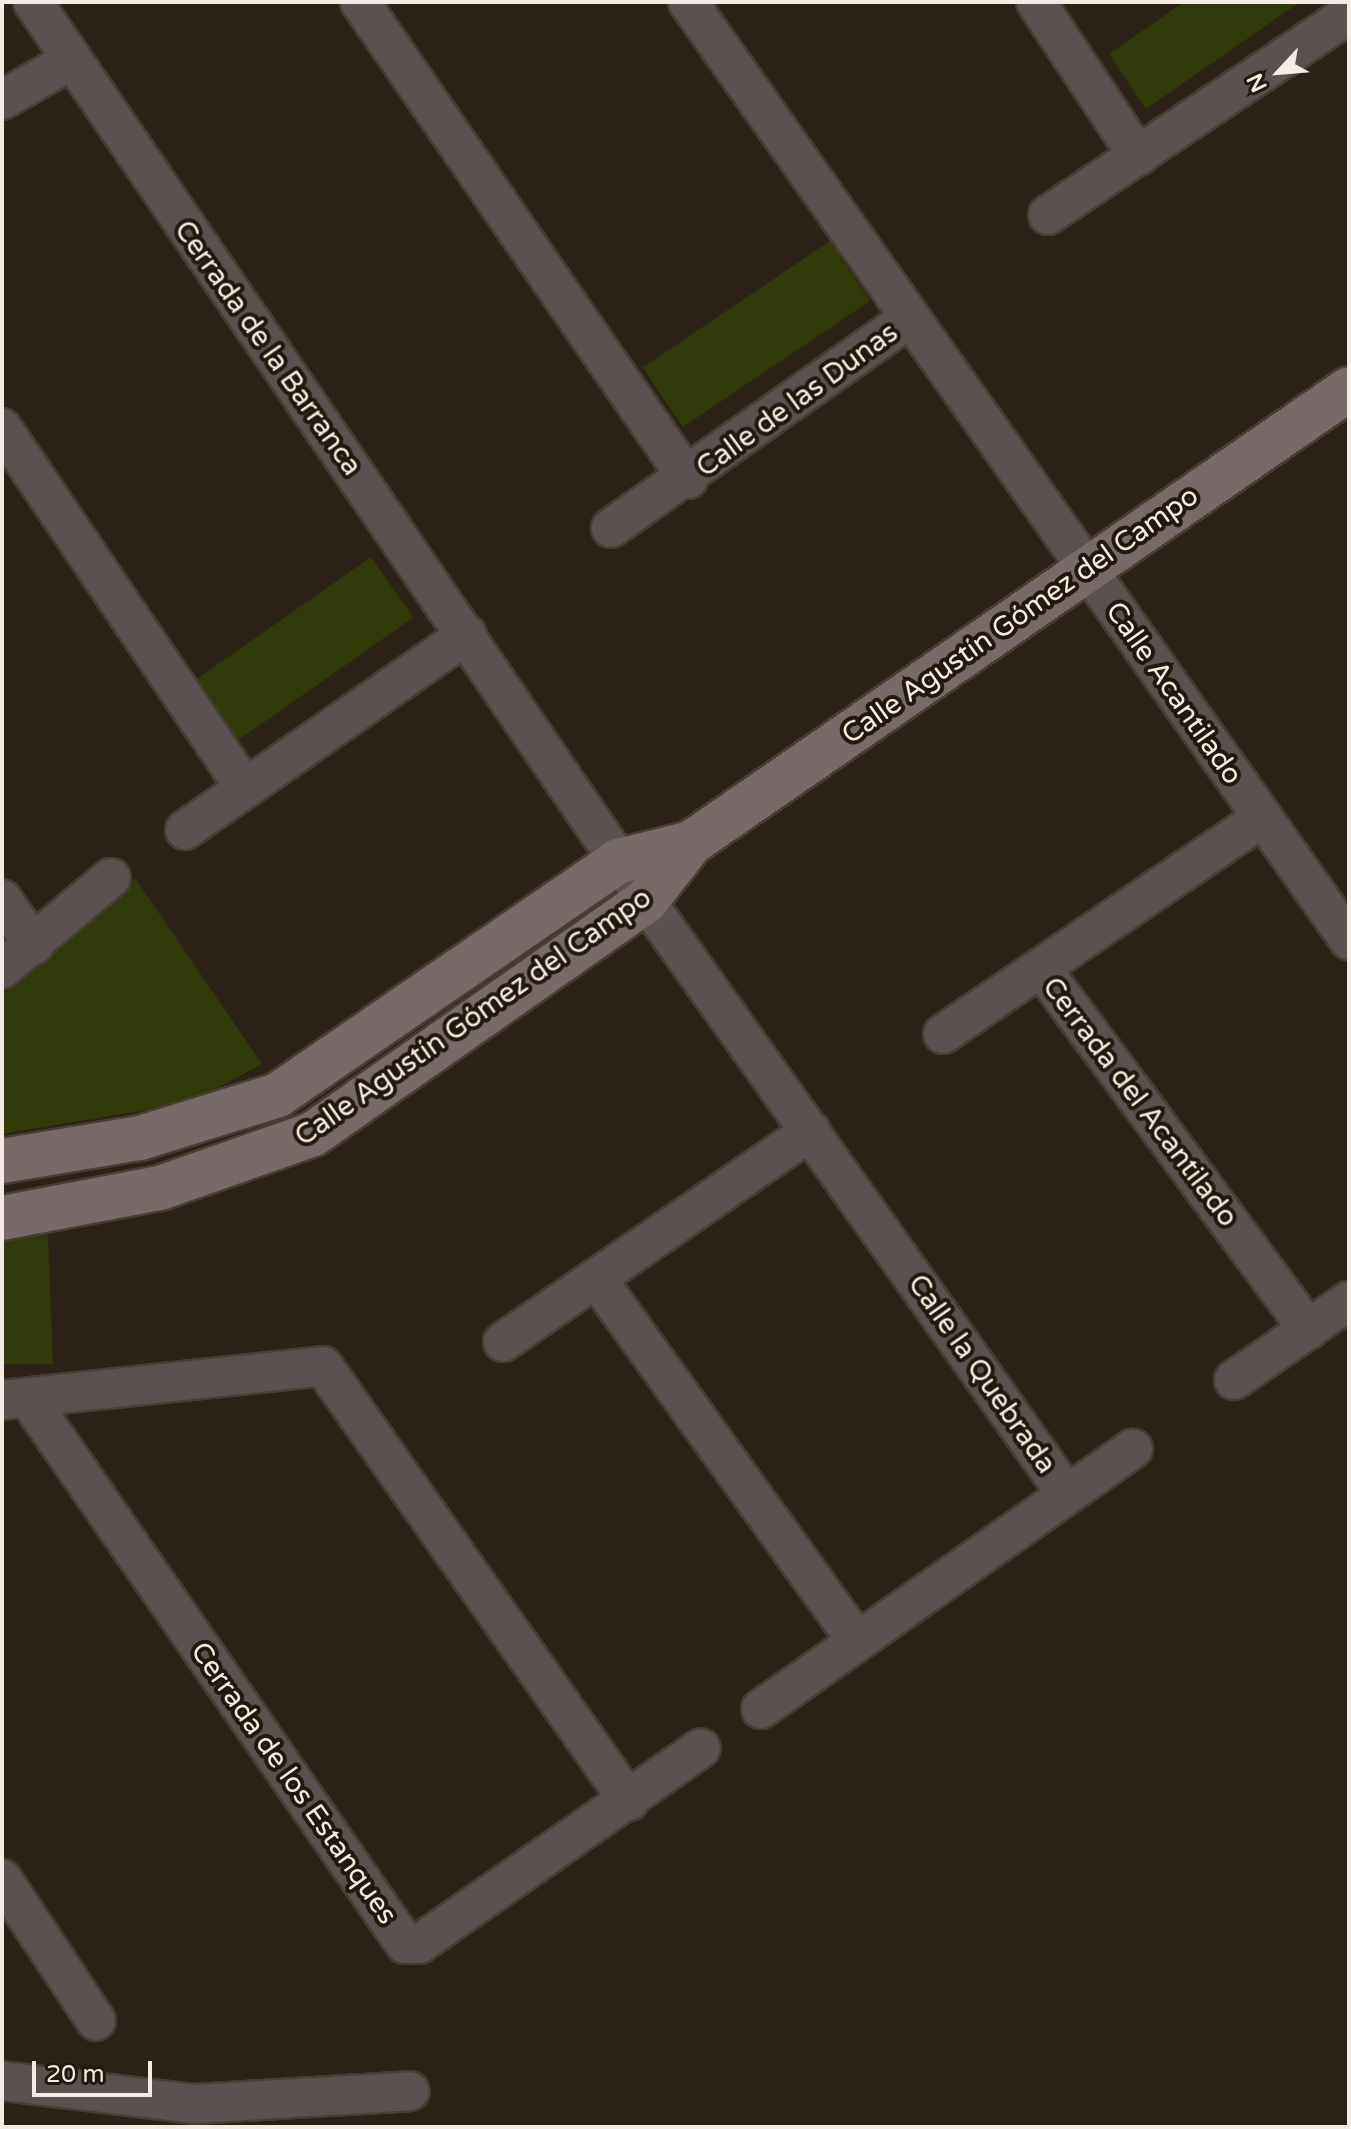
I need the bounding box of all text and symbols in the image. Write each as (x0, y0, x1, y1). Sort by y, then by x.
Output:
north arrow (1239, 32, 1319, 112)
text: N (1242, 69, 1273, 96)
street label: Cerrada de la Barranca (167, 214, 369, 482)
street label: Calle de las Dunas (690, 316, 904, 484)
street label: Calle Agustín Gómez del Campo (835, 479, 1205, 751)
street label: Calle Acantilado (1099, 595, 1249, 791)
street label: Calle Agustín Gómez del Campo (288, 881, 658, 1153)
street label: Cerrada del Acantilado (1035, 971, 1245, 1233)
street label: Calle la Quebrada (901, 1268, 1063, 1480)
street label: Cerrada de los Estanques (184, 1635, 404, 1931)
scale bar (36, 2045, 156, 2095)
text: 20 m (46, 2060, 104, 2089)

